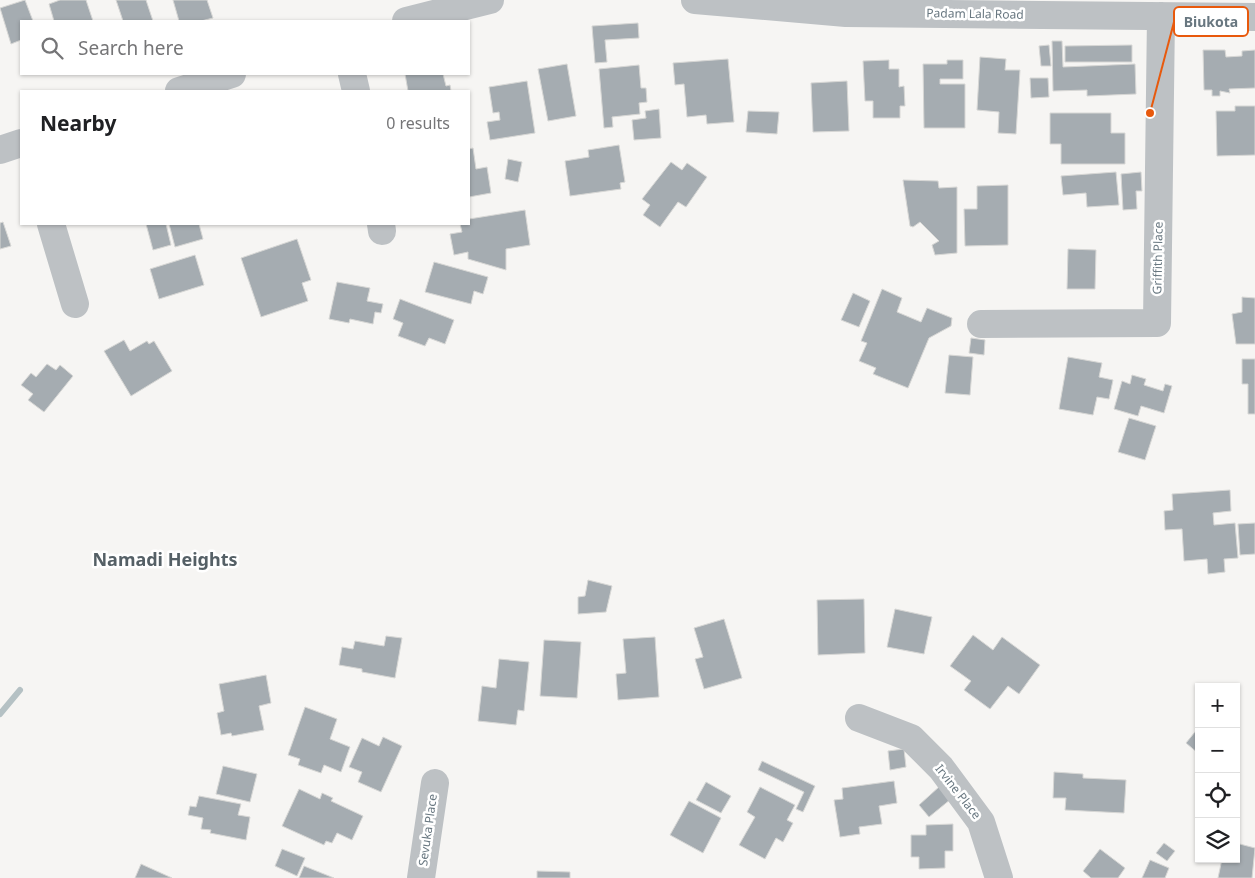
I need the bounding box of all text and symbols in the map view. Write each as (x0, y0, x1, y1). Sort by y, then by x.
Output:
street label: Padam Lala Road (926, 4, 1024, 23)
callout: Biukota (1174, 7, 1248, 36)
text: Biukota (1184, 12, 1238, 31)
search box (20, 20, 470, 75)
icon: search (38, 34, 66, 62)
text: Search here (78, 35, 184, 61)
text: Nearby (40, 109, 116, 137)
text: 0 results (386, 112, 450, 134)
street label: Griffith Place (1148, 221, 1167, 294)
district label: Namadi Heights (92, 547, 238, 571)
map controls (1195, 683, 1240, 863)
button: + (1195, 683, 1240, 728)
button: − (1195, 728, 1240, 773)
street label: Irvine Place (932, 761, 985, 823)
button: locate (1195, 773, 1240, 818)
street label: Sevuka Place (414, 793, 441, 867)
button: layers (1195, 818, 1240, 863)

